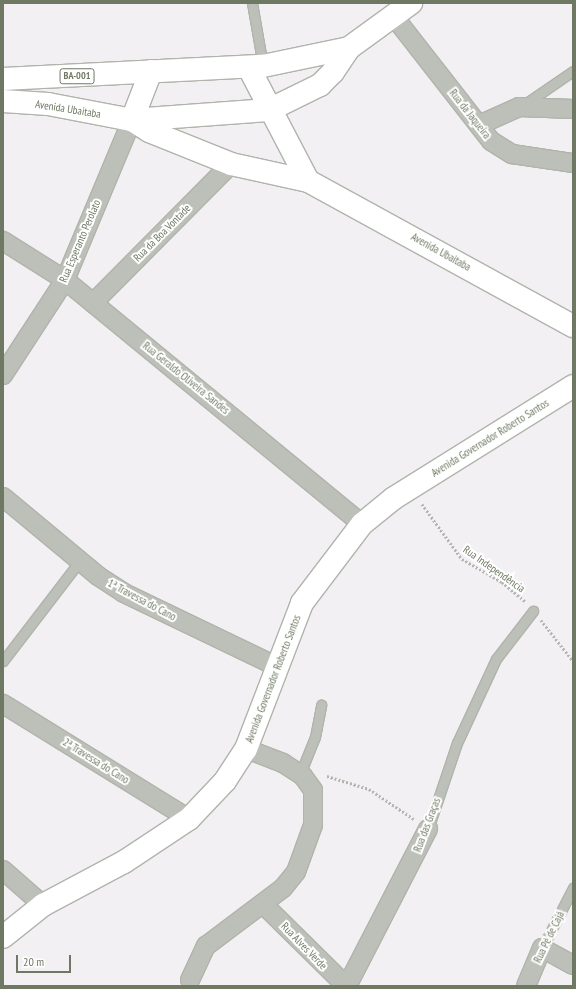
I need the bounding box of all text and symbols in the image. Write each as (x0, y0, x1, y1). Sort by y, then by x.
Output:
road number: BA-001 (59, 68, 95, 84)
street label: Rua da Jaqueira (447, 87, 493, 141)
street label: Avenida Ubaitaba (34, 97, 102, 121)
street label: Rua Esperanto Perolato (57, 198, 103, 284)
street label: Rua da Boa Vontade (131, 202, 193, 264)
street label: Avenida Ubaitaba (409, 230, 473, 274)
street label: Rua Geraldo Oliveira Sandes (140, 339, 232, 417)
street label: Avenida Governador Roberto Santos (429, 396, 551, 480)
street label: Rua Independência (461, 543, 527, 595)
street label: 1ª Travessa do Cano (105, 576, 179, 624)
street label: Avenida Governador Roberto Santos (242, 613, 304, 745)
street label: 2ª Travessa do Cano (60, 735, 132, 787)
street label: Rua das Graças (411, 796, 443, 854)
street label: Rua Pé de Cajá (531, 909, 567, 965)
street label: Rua Alves Verde (278, 920, 330, 972)
scale bar (18, 947, 73, 973)
text: 20 m (23, 954, 44, 969)

